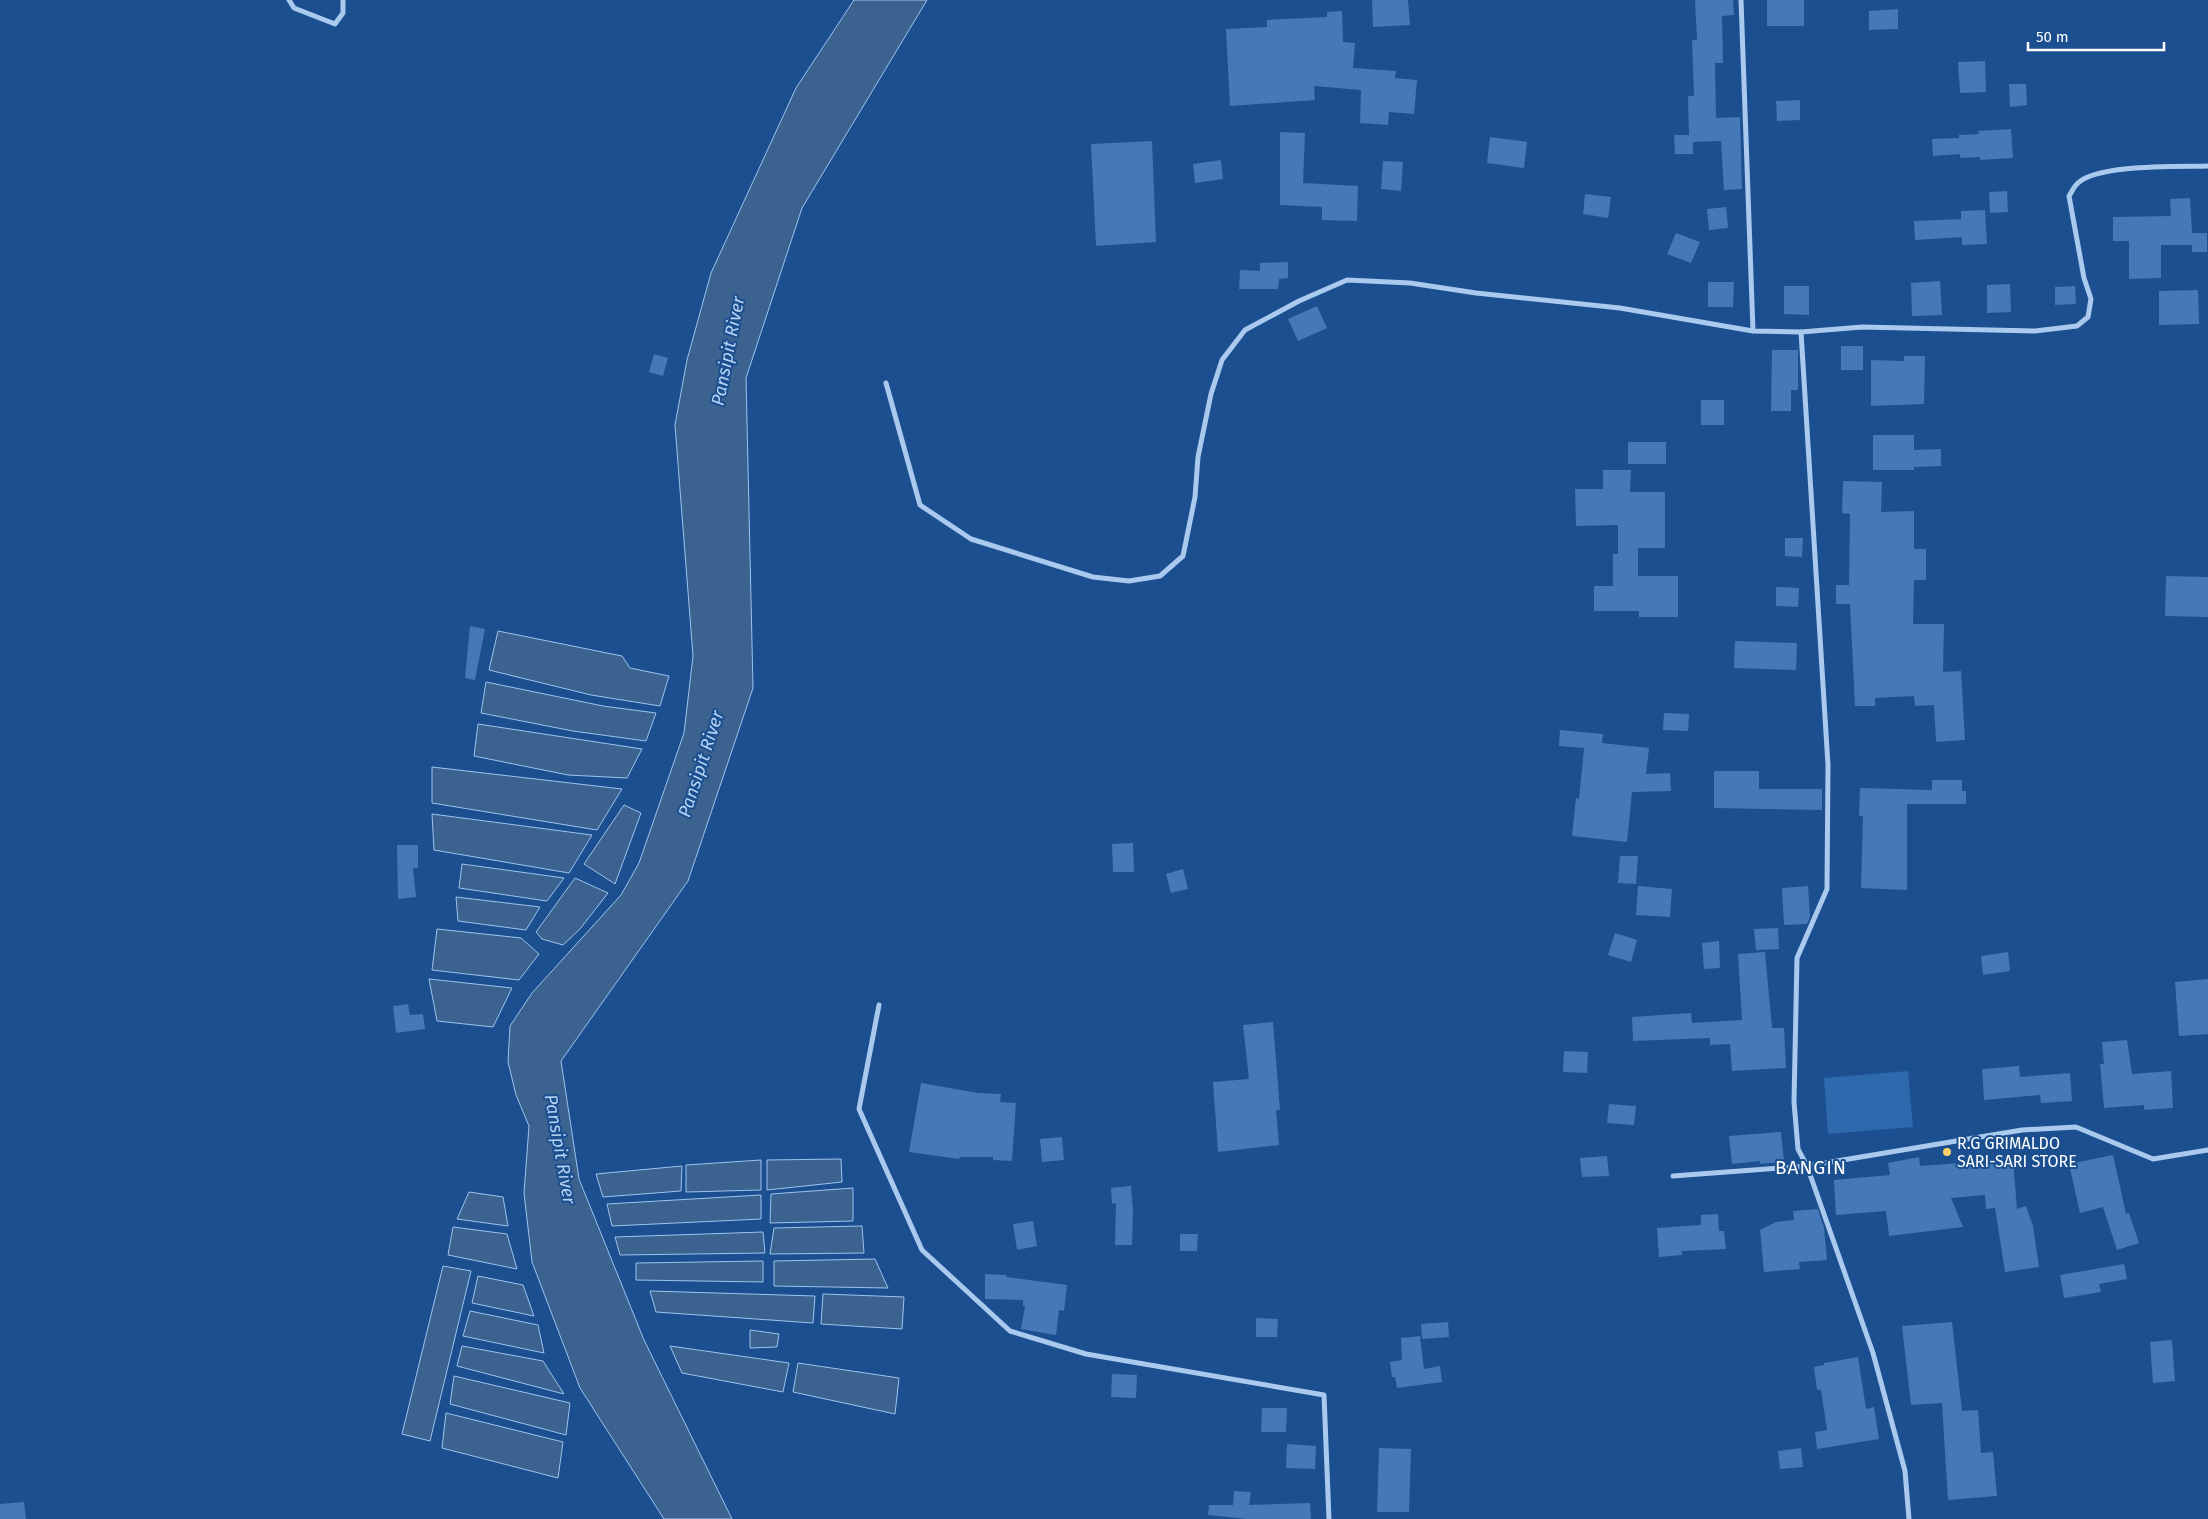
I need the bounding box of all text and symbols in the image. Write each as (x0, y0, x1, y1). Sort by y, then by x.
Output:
scale bar (2028, 20, 2164, 52)
text: 50 m (2036, 28, 2069, 46)
water label: Pansipit River (707, 293, 750, 408)
water label: Pansipit River (673, 707, 729, 820)
water label: Pansipit River (540, 1092, 581, 1207)
place label: R.G GRIMALDO SARI-SARI STORE (1957, 1134, 2077, 1171)
marker: R.G GRIMALDO SARI-SARI STORE (1941, 1146, 1953, 1158)
district label: BANGIN (1775, 1156, 1847, 1179)

